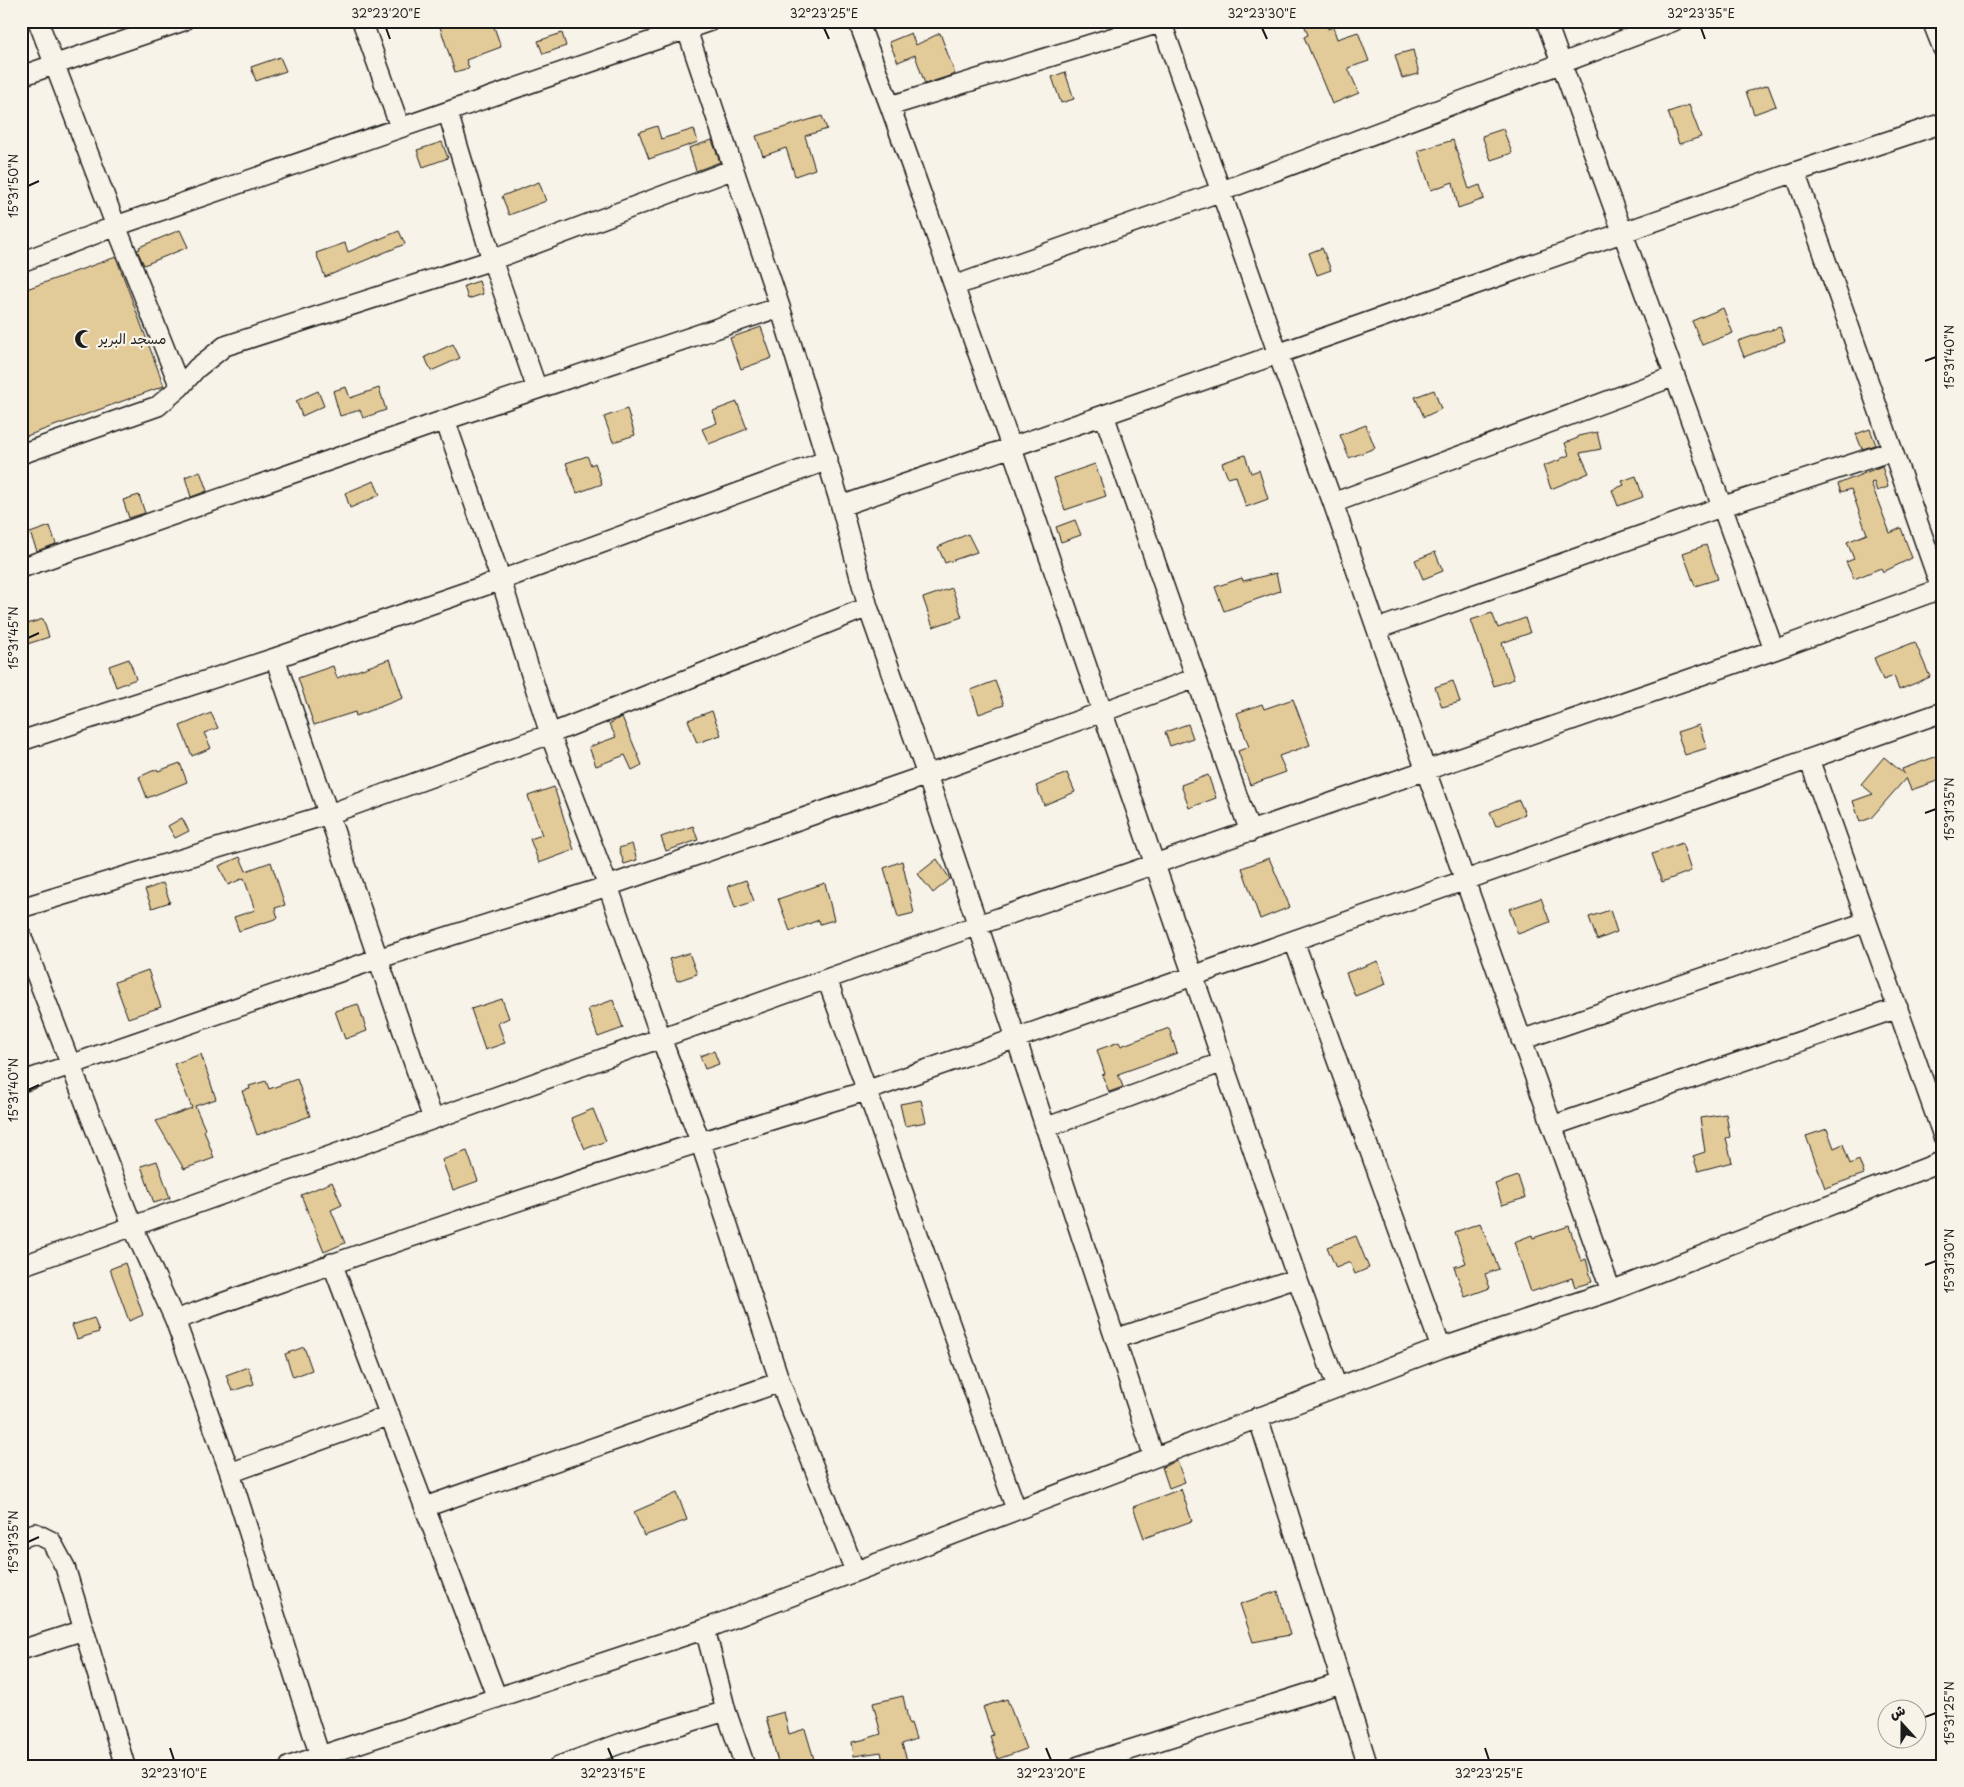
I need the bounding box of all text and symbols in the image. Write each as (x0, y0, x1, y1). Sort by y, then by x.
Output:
text: 32°23'20"E (351, 4, 421, 22)
text: 32°23'25"E (790, 4, 858, 22)
text: 32°23'30"E (1227, 4, 1297, 22)
text: 32°23'35"E (1667, 4, 1735, 22)
text: 15°31'50"N (4, 154, 22, 218)
text: 15°31'40"N (1940, 325, 1958, 389)
mosque icon: مسجد البرير (73, 328, 95, 350)
place label: مسجد البرير (98, 328, 166, 349)
text: 15°31'45"N (4, 606, 22, 670)
text: 15°31'35"N (1940, 777, 1958, 841)
text: 15°31'40"N (4, 1058, 22, 1122)
text: 15°31'30"N (1940, 1229, 1958, 1293)
text: 15°31'35"N (4, 1510, 22, 1574)
text: 15°31'25"N (1940, 1681, 1958, 1745)
text: ش (1886, 1699, 1908, 1724)
north arrow (1876, 1700, 1926, 1750)
text: 32°23'10"E (141, 1764, 207, 1782)
text: 32°23'15"E (580, 1764, 646, 1782)
text: 32°23'20"E (1016, 1764, 1086, 1782)
text: 32°23'25"E (1455, 1764, 1523, 1782)

